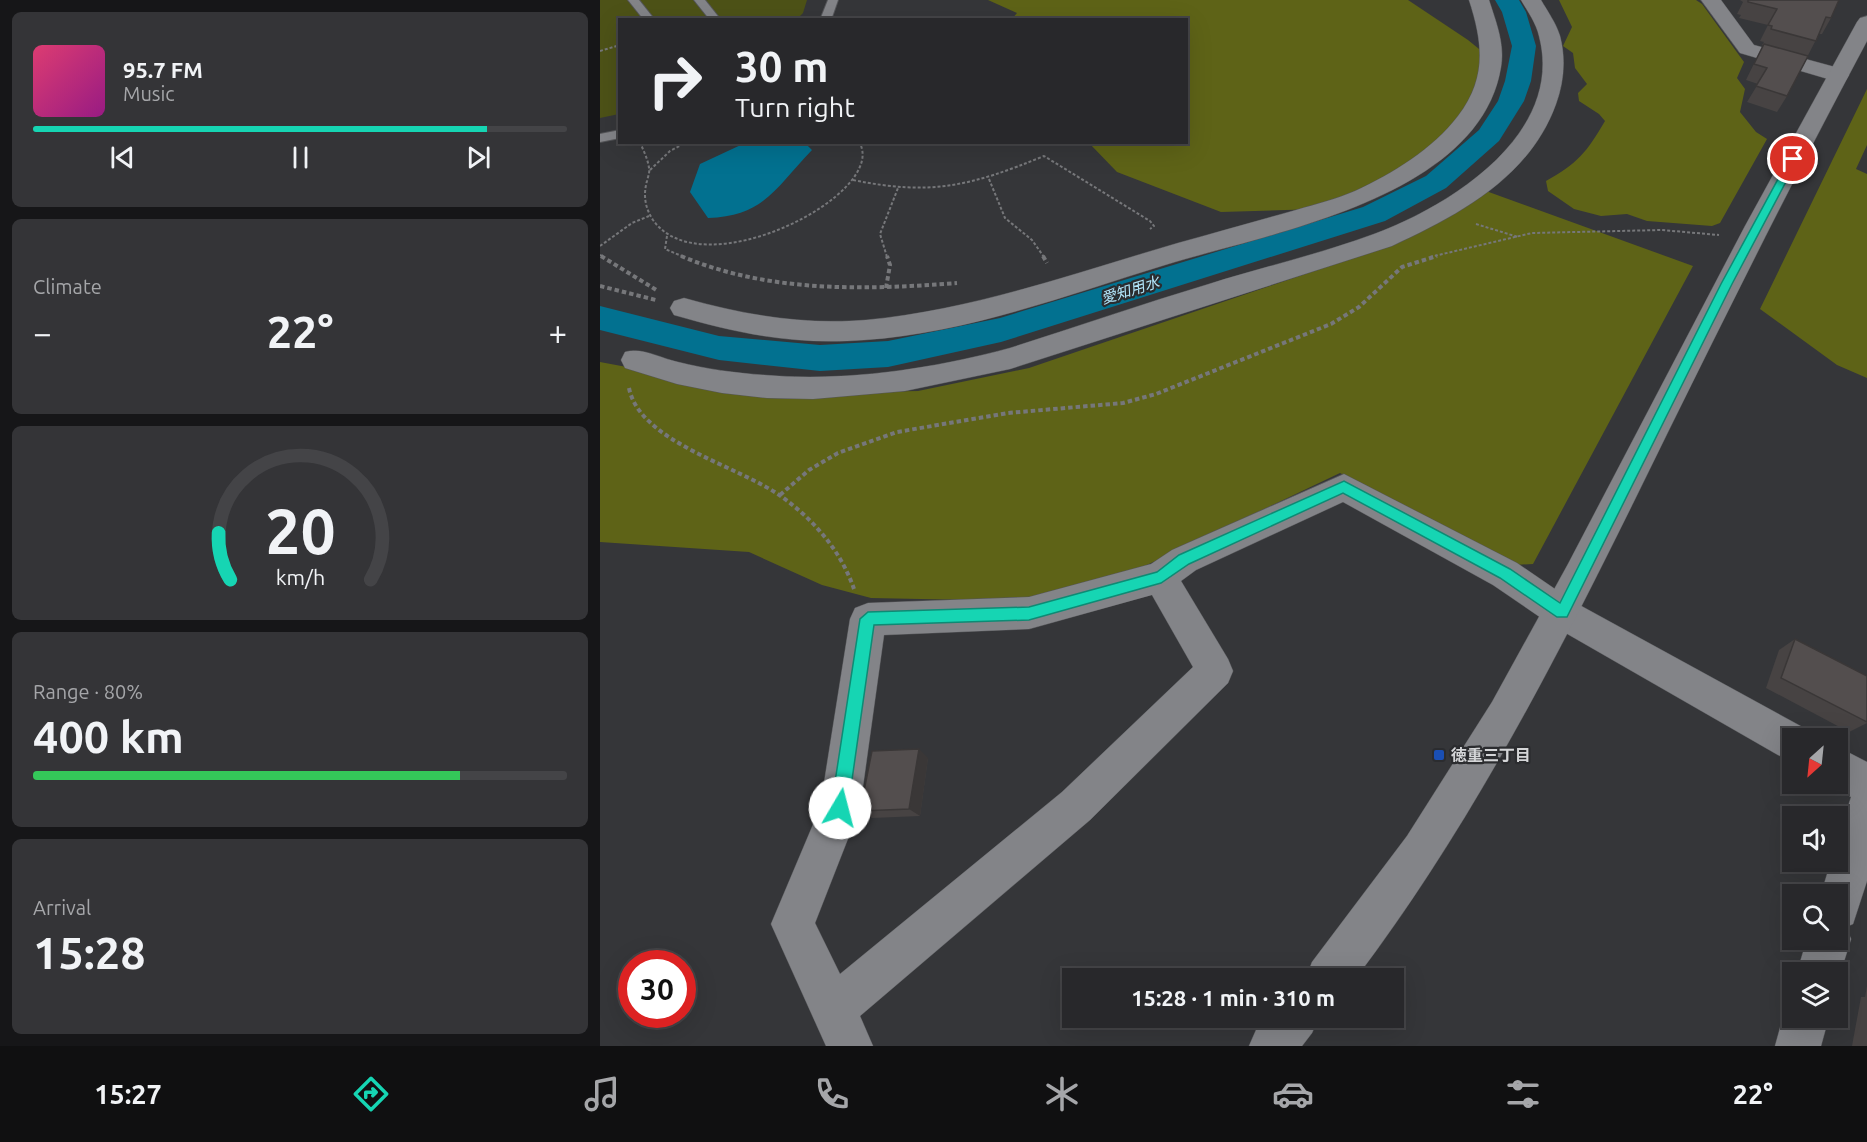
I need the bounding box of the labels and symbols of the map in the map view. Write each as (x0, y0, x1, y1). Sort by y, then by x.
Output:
pin (1767, 133, 1818, 184)
water label: 愛知用水 (1099, 273, 1163, 307)
north arrow (1782, 728, 1848, 794)
place label: 徳重三丁目 (1451, 746, 1531, 764)
marker: 徳重三丁目 (1432, 748, 1446, 762)
position arrow (808, 776, 872, 840)
speed limit sign: 30 (618, 950, 696, 1028)

